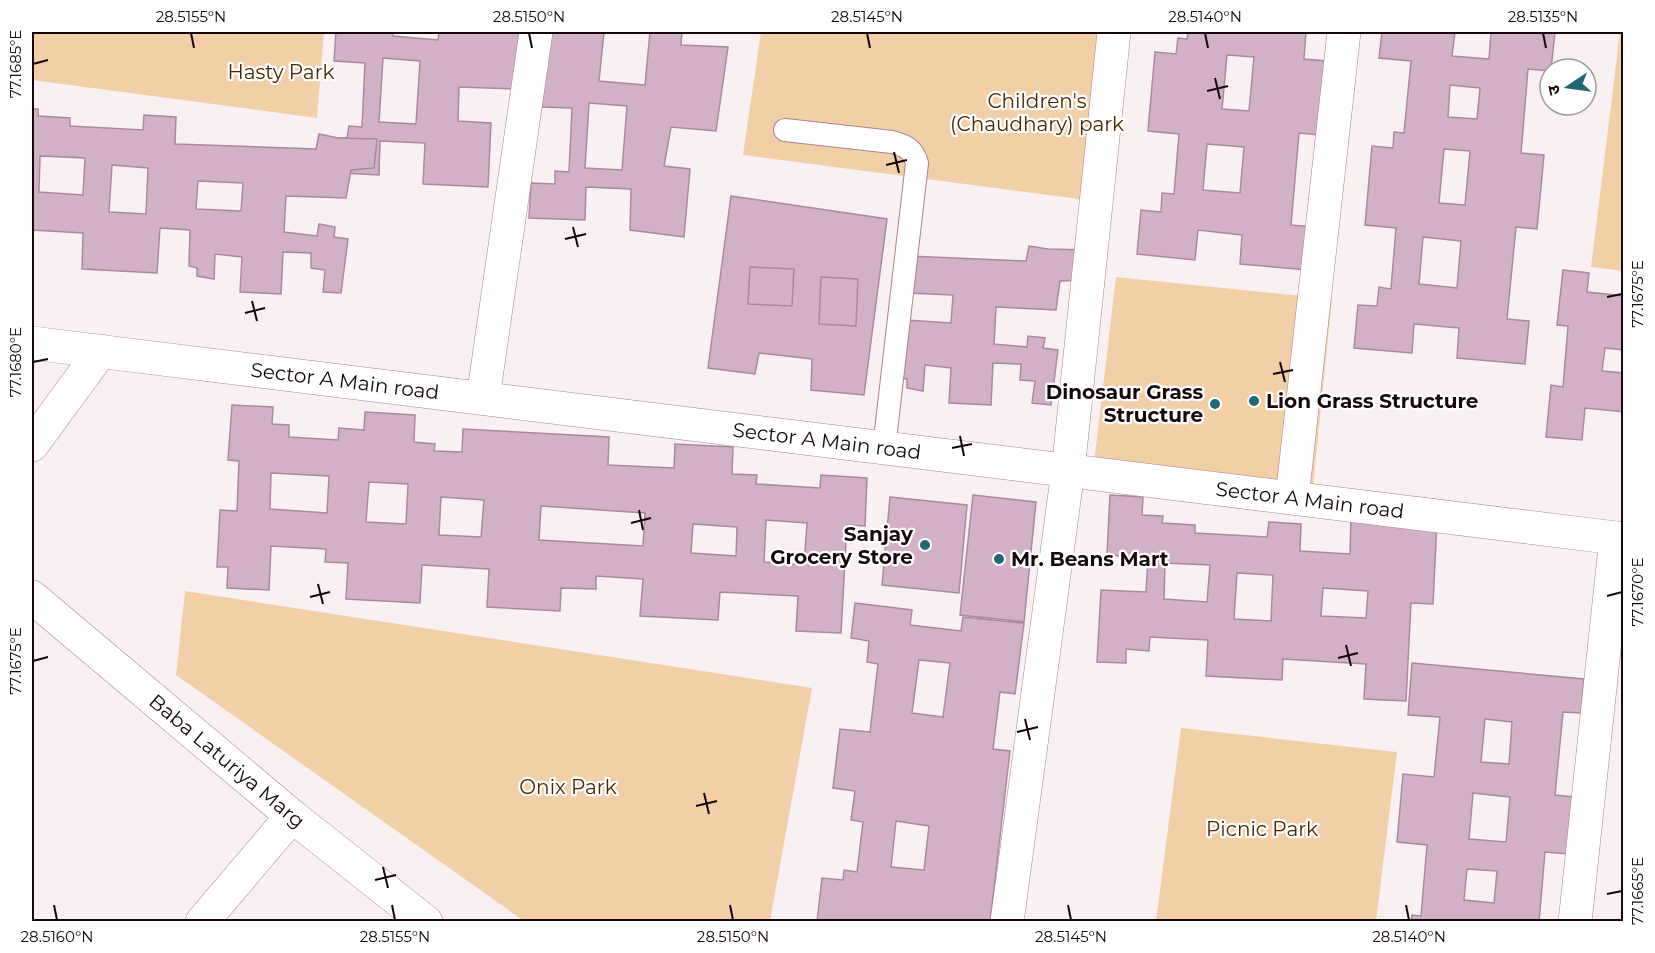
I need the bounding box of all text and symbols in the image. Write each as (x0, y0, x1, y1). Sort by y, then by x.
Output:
text: 28.5155°N (156, 7, 226, 26)
text: 28.5150°N (493, 7, 565, 26)
text: 28.5145°N (831, 7, 903, 26)
text: 28.5140°N (1168, 7, 1242, 26)
text: 28.5135°N (1508, 7, 1578, 26)
text: 77.1685°E (6, 30, 25, 98)
north arrow (1538, 57, 1598, 117)
park label: Hasty Park (228, 60, 335, 84)
text: उ (1543, 83, 1564, 97)
park label: Children's (Chaudhary) park (950, 89, 1124, 136)
text: 77.1675°E (1628, 260, 1647, 328)
text: 77.1680°E (6, 327, 25, 397)
street label: Sector A Main road (249, 358, 441, 404)
place label: Dinosaur Grass Structure (1046, 380, 1203, 427)
place label: Lion Grass Structure (1266, 389, 1479, 413)
marker: Lion Grass Structure (1247, 394, 1261, 408)
marker: Dinosaur Grass Structure (1208, 397, 1222, 411)
street label: Sector A Main road (731, 418, 923, 464)
street label: Sector A Main road (1214, 477, 1406, 523)
place label: Sanjay Grocery Store (770, 522, 914, 569)
marker: Sanjay Grocery Store (918, 538, 932, 552)
place label: Mr. Beans Mart (1011, 547, 1169, 571)
marker: Mr. Beans Mart (992, 552, 1006, 566)
text: 77.1670°E (1628, 557, 1647, 627)
text: 77.1675°E (6, 627, 25, 695)
street label: Baba Laturiya Marg (144, 689, 310, 833)
park label: Onix Park (519, 775, 617, 799)
park label: Picnic Park (1206, 817, 1318, 841)
text: 77.1665°E (1628, 857, 1647, 925)
text: 28.5160°N (21, 927, 93, 946)
text: 28.5155°N (360, 927, 430, 946)
text: 28.5150°N (697, 927, 769, 946)
text: 28.5145°N (1035, 927, 1107, 946)
text: 28.5140°N (1372, 927, 1446, 946)

